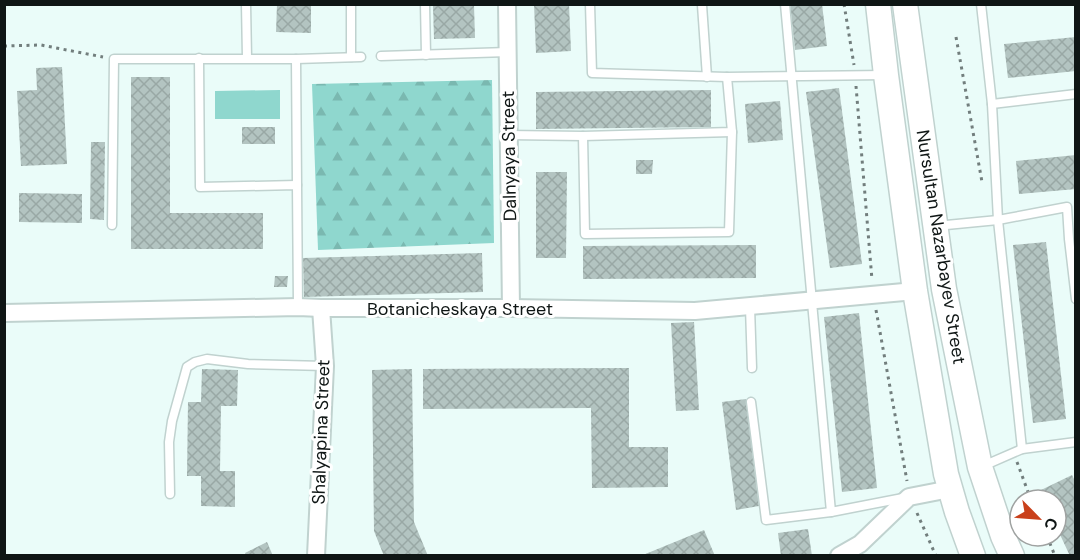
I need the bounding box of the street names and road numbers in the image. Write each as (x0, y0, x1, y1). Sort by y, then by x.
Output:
street label: Dalnyaya Street (496, 91, 522, 221)
street label: Nursultan Nazarbayev Street (911, 128, 971, 366)
street label: Botanicheskaya Street (367, 297, 553, 321)
street label: Shalyapina Street (306, 359, 336, 505)

